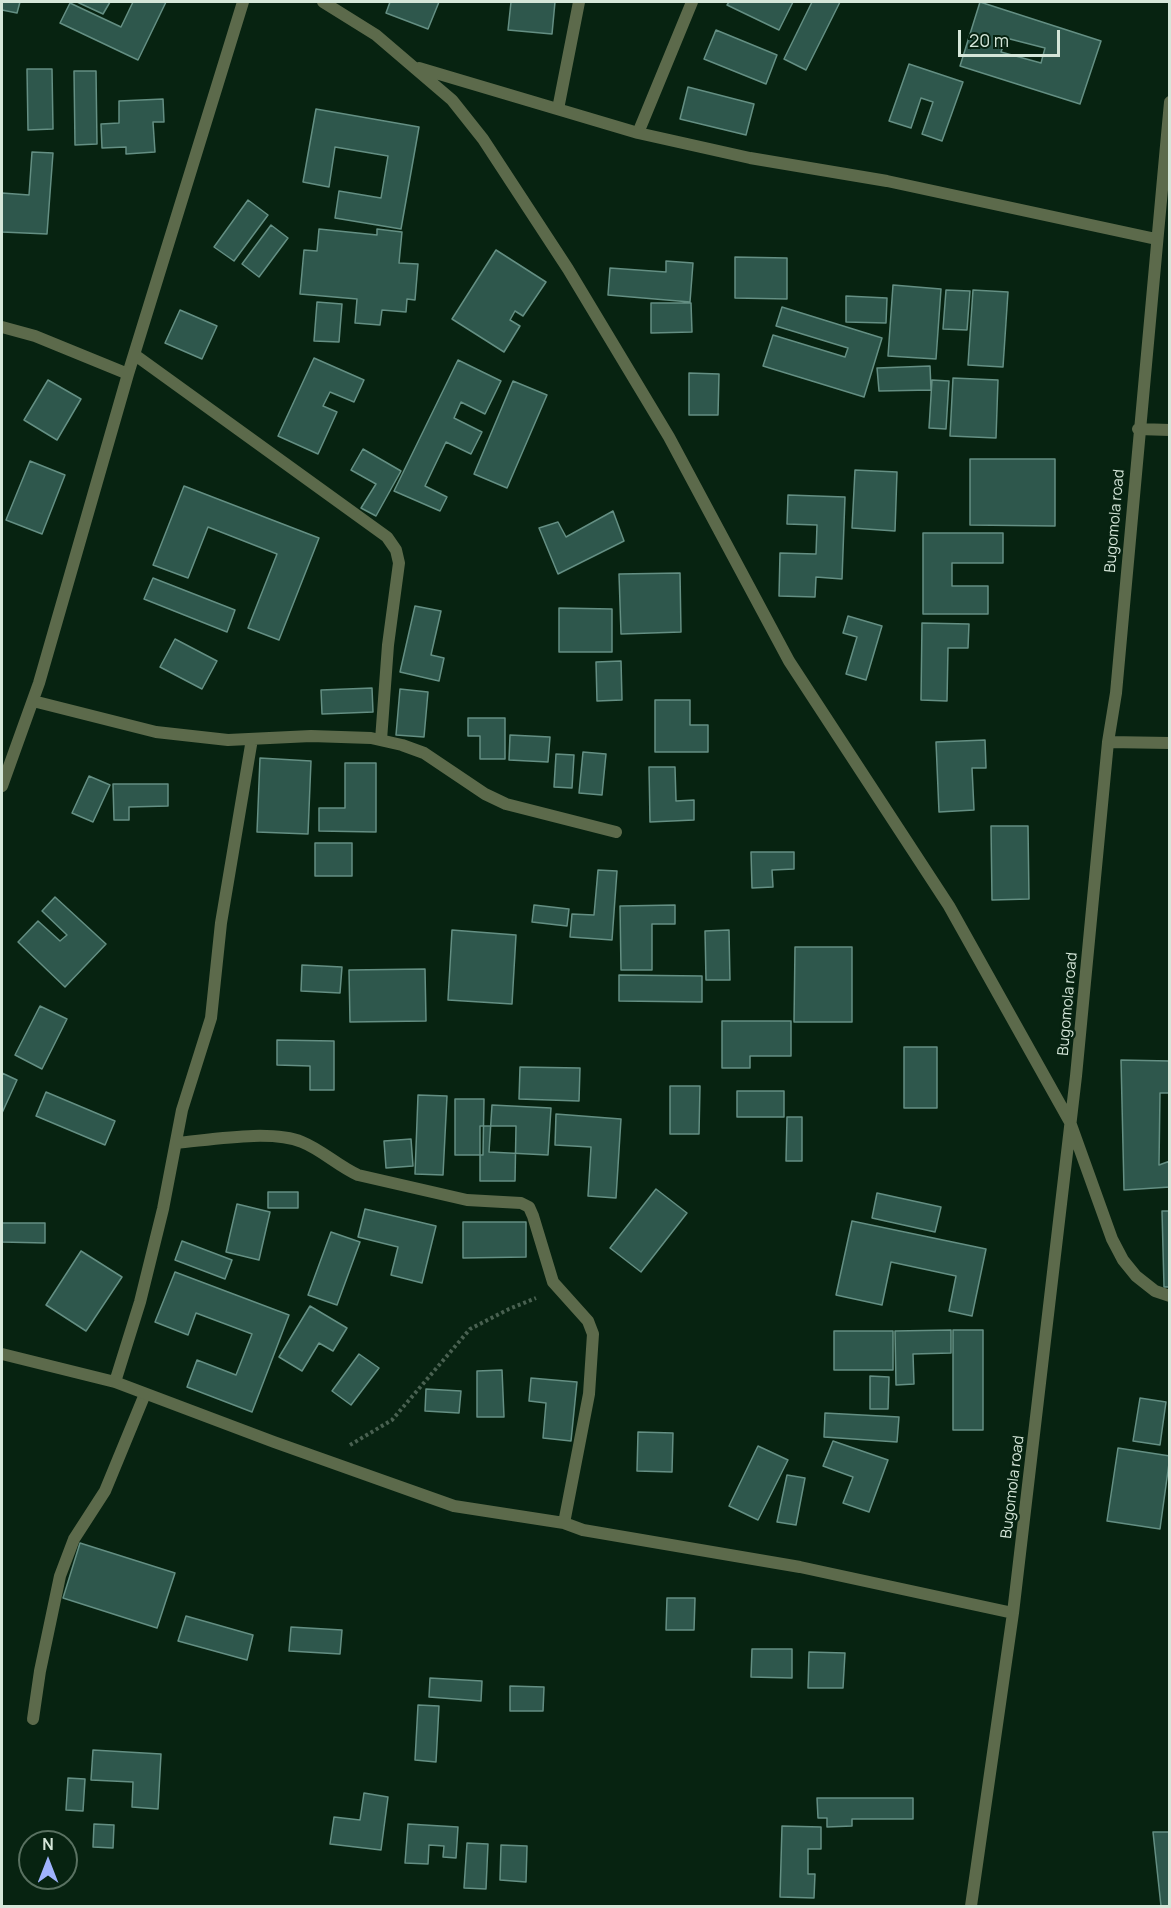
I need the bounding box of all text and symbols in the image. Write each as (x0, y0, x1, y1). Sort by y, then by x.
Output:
scale bar (961, 18, 1063, 56)
text: 20 m (969, 28, 1009, 52)
street label: Bugomola road (1102, 469, 1128, 573)
street label: Bugomola road (1055, 952, 1081, 1056)
street label: Bugomola road (998, 1434, 1028, 1540)
north arrow (18, 1830, 78, 1890)
text: N (42, 1833, 54, 1855)

